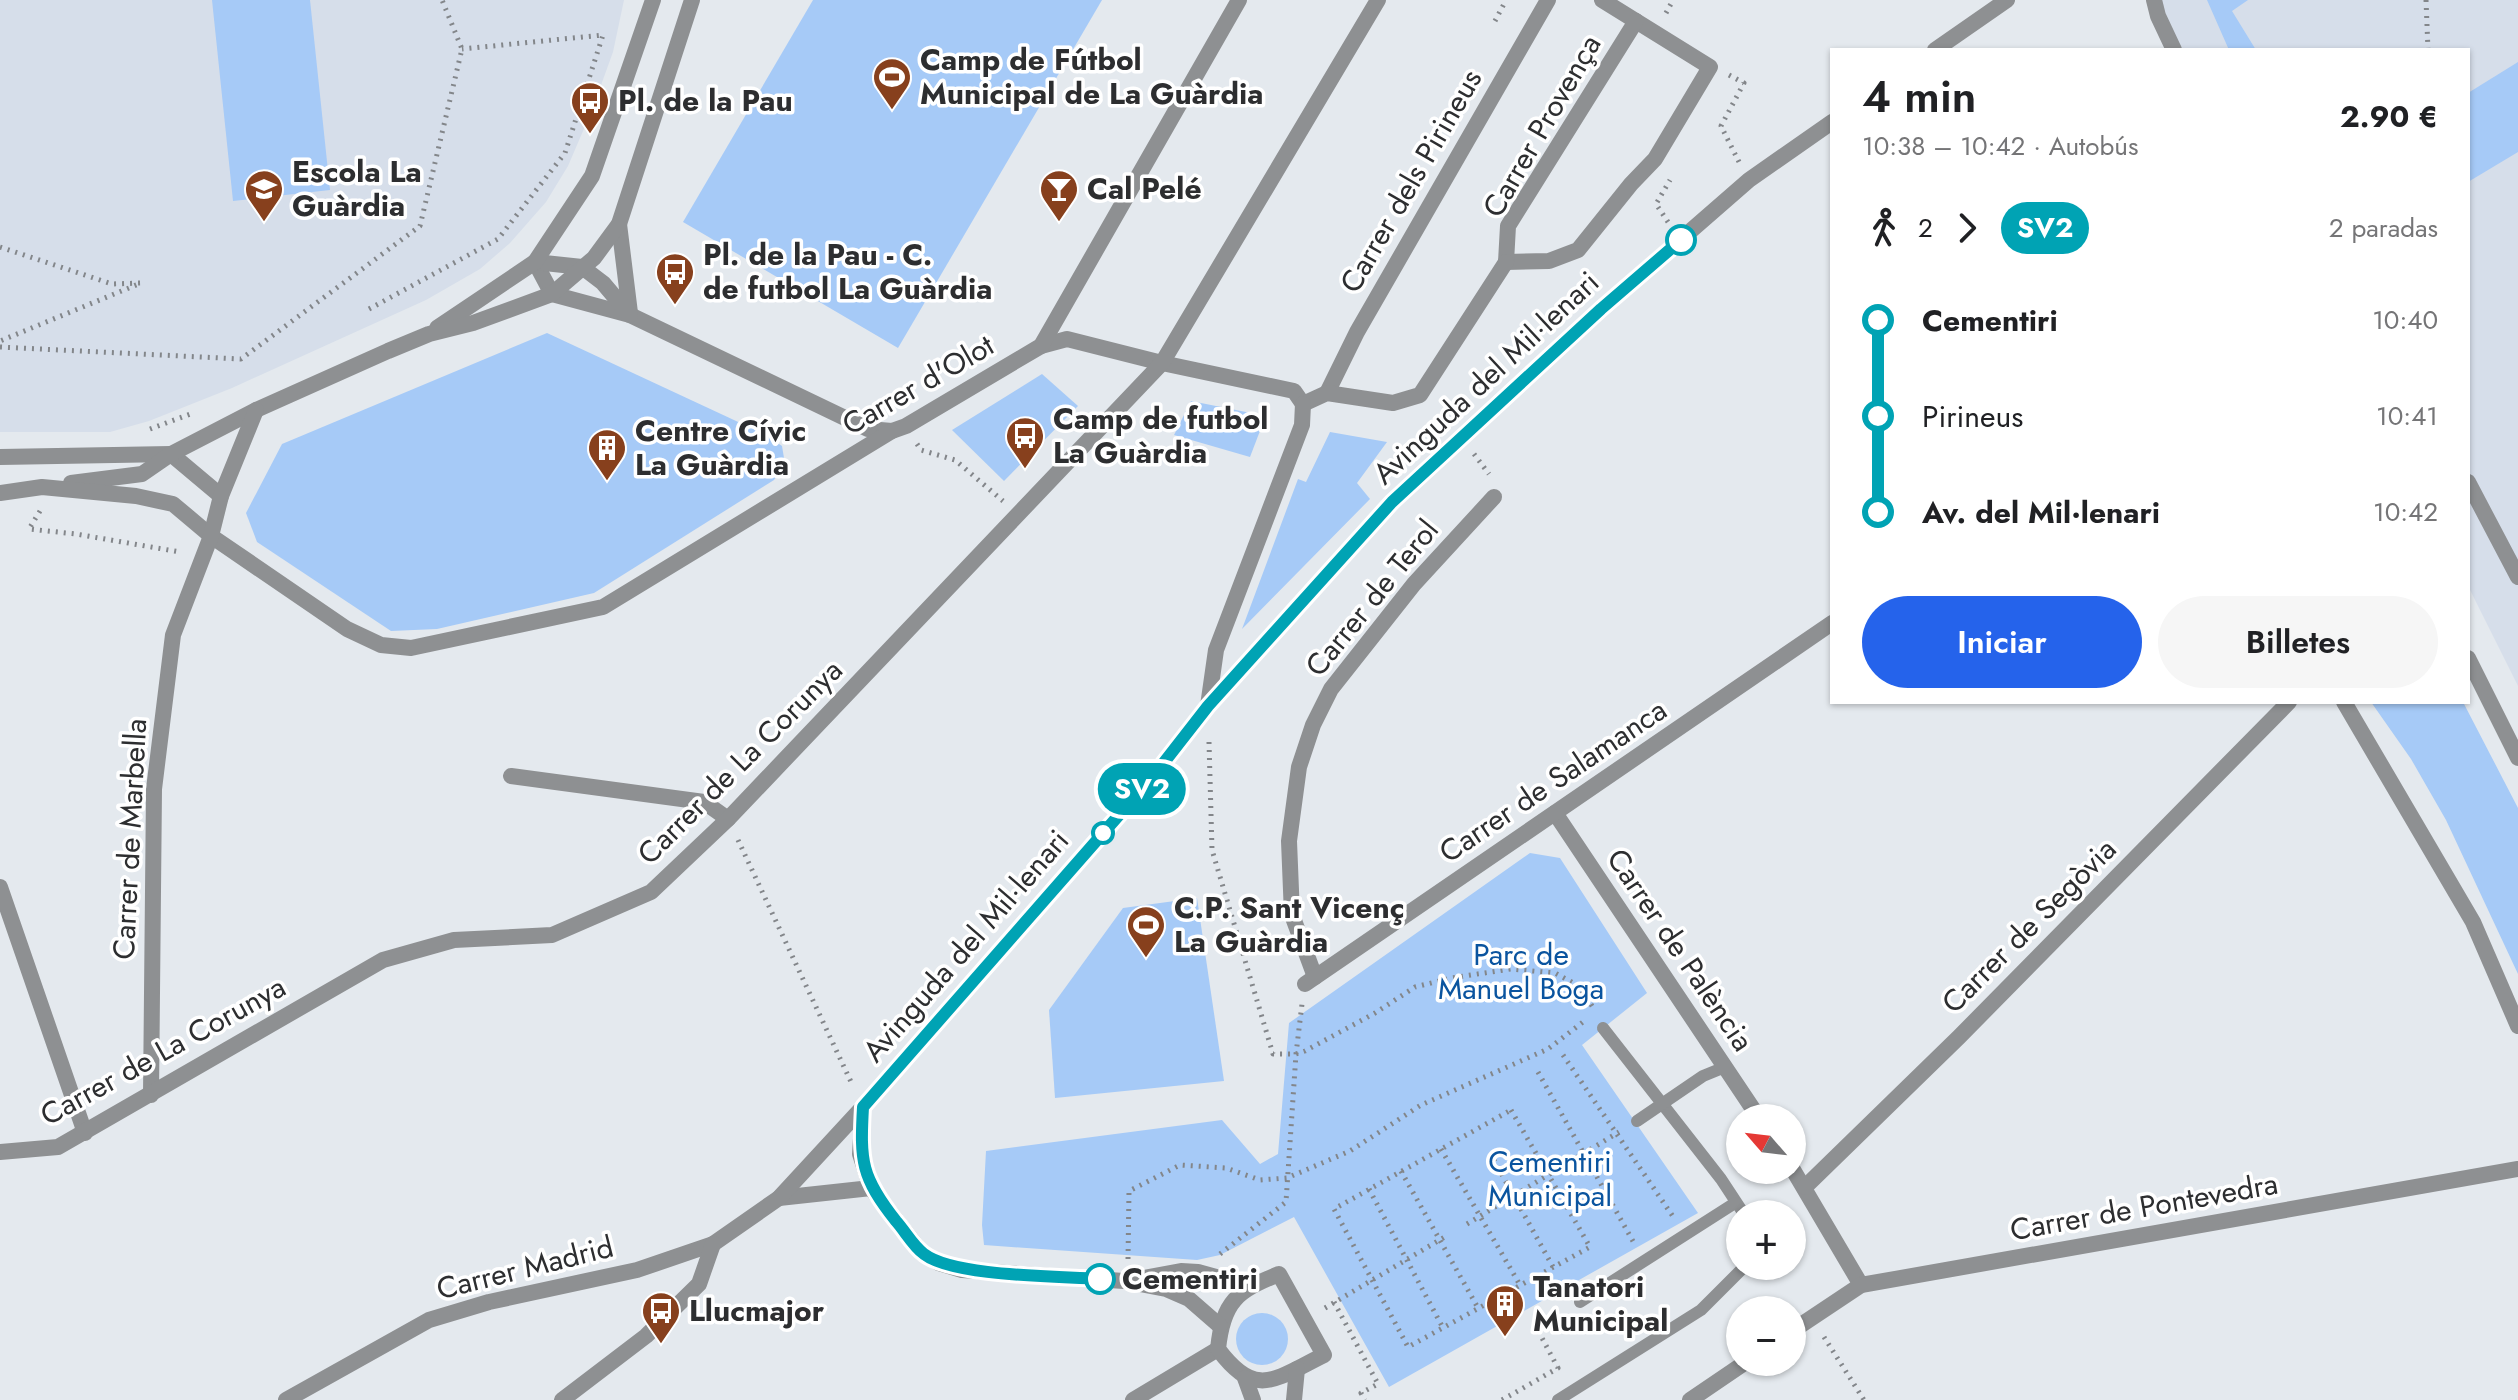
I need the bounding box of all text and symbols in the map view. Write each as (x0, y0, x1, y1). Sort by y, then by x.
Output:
street label: Carrer Provença (1472, 27, 1611, 225)
place label: Camp de Fútbol Municipal de La Guàrdia (920, 38, 1263, 115)
sports icon: Camp de Fútbol Municipal de La Guàrdia (871, 56, 913, 111)
street label: Carrer dels Pirineus (1329, 61, 1492, 301)
text: 4 min (1862, 65, 1976, 129)
place label: Pl. de la Pau (618, 79, 793, 122)
bus stop icon: Pl. de la Pau (569, 80, 611, 135)
text: 2.90 € (2340, 95, 2438, 138)
text: 10:38 – 10:42 · Autobús (1862, 127, 2138, 165)
place label: Escola La Guàrdia (292, 150, 422, 227)
place label: Cal Pelé (1087, 167, 1202, 210)
school or university icon: Escola La Guàrdia (243, 168, 285, 223)
bar icon: Cal Pelé (1038, 168, 1080, 223)
icon: walk (1862, 206, 1906, 250)
icon: forward (1945, 206, 1989, 250)
text: SV2 (2017, 207, 2073, 248)
text: 2 (1918, 209, 1933, 247)
text: 2 paradas (2329, 209, 2438, 247)
unlabelled marker (1666, 225, 1696, 255)
place label: Pl. de la Pau - C. de futbol La Guàrdia (703, 233, 992, 310)
bus stop icon: Pl. de la Pau - C. de futbol La Guàrdia (654, 251, 696, 306)
street label: Avinguda del Mil·lenari (1363, 261, 1608, 494)
text: Cementiri (1922, 299, 2058, 342)
text: 10:40 (2372, 301, 2438, 339)
street label: Carrer d'Olot (834, 323, 1002, 445)
text: Pirineus (1922, 395, 2023, 438)
place label: Camp de futbol La Guàrdia (1053, 397, 1268, 474)
text: 10:41 (2376, 397, 2438, 435)
place label: Centre Cívic La Guàrdia (635, 409, 806, 486)
bus stop icon: Camp de futbol La Guàrdia (1004, 415, 1046, 470)
building icon: Centre Cívic La Guàrdia (586, 427, 628, 482)
text: Av. del Mil·lenari (1922, 491, 2160, 534)
text: 10:42 (2373, 493, 2438, 531)
street label: Carrer de Terol (1295, 510, 1448, 685)
button: Iniciar (1862, 596, 2142, 688)
button: Billetes (2158, 596, 2438, 688)
street label: Carrer de La Corunya (627, 649, 852, 874)
street label: Carrer de Salamanca (1430, 688, 1675, 873)
street label: Carrer de Marbella (102, 717, 157, 961)
line badge: SV2 (1096, 763, 1188, 815)
text: SV2 (1114, 768, 1170, 809)
street label: Avinguda del Mil·lenari (852, 820, 1079, 1071)
unlabelled marker (1092, 822, 1114, 844)
street label: Carrer de Segòvia (1932, 829, 2126, 1023)
street label: Carrer de Palència (1597, 840, 1764, 1060)
place label: C.P. Sant Vicenç La Guàrdia (1174, 886, 1405, 963)
sports icon: C.P. Sant Vicenç La Guàrdia (1125, 904, 1167, 959)
park label: Parc de Manuel Boga (1438, 933, 1604, 1010)
street label: Carrer de La Corunya (32, 965, 293, 1136)
north arrow (1726, 1104, 1806, 1184)
map controls (1726, 1104, 1806, 1376)
park label: Cementiri Municipal (1488, 1140, 1612, 1217)
street label: Carrer de Pontevedra (2007, 1162, 2281, 1251)
button: + (1726, 1200, 1806, 1280)
street label: Carrer Madrid (432, 1225, 618, 1310)
place label: Cementiri (1122, 1257, 1258, 1300)
marker: Cementiri (1085, 1264, 1115, 1294)
place label: Tanatori Municipal (1533, 1265, 1668, 1342)
building icon: Tanatori Municipal (1484, 1283, 1526, 1338)
place label: Llucmajor (689, 1289, 825, 1332)
bus stop icon: Llucmajor (640, 1290, 682, 1345)
button: − (1726, 1296, 1806, 1376)

